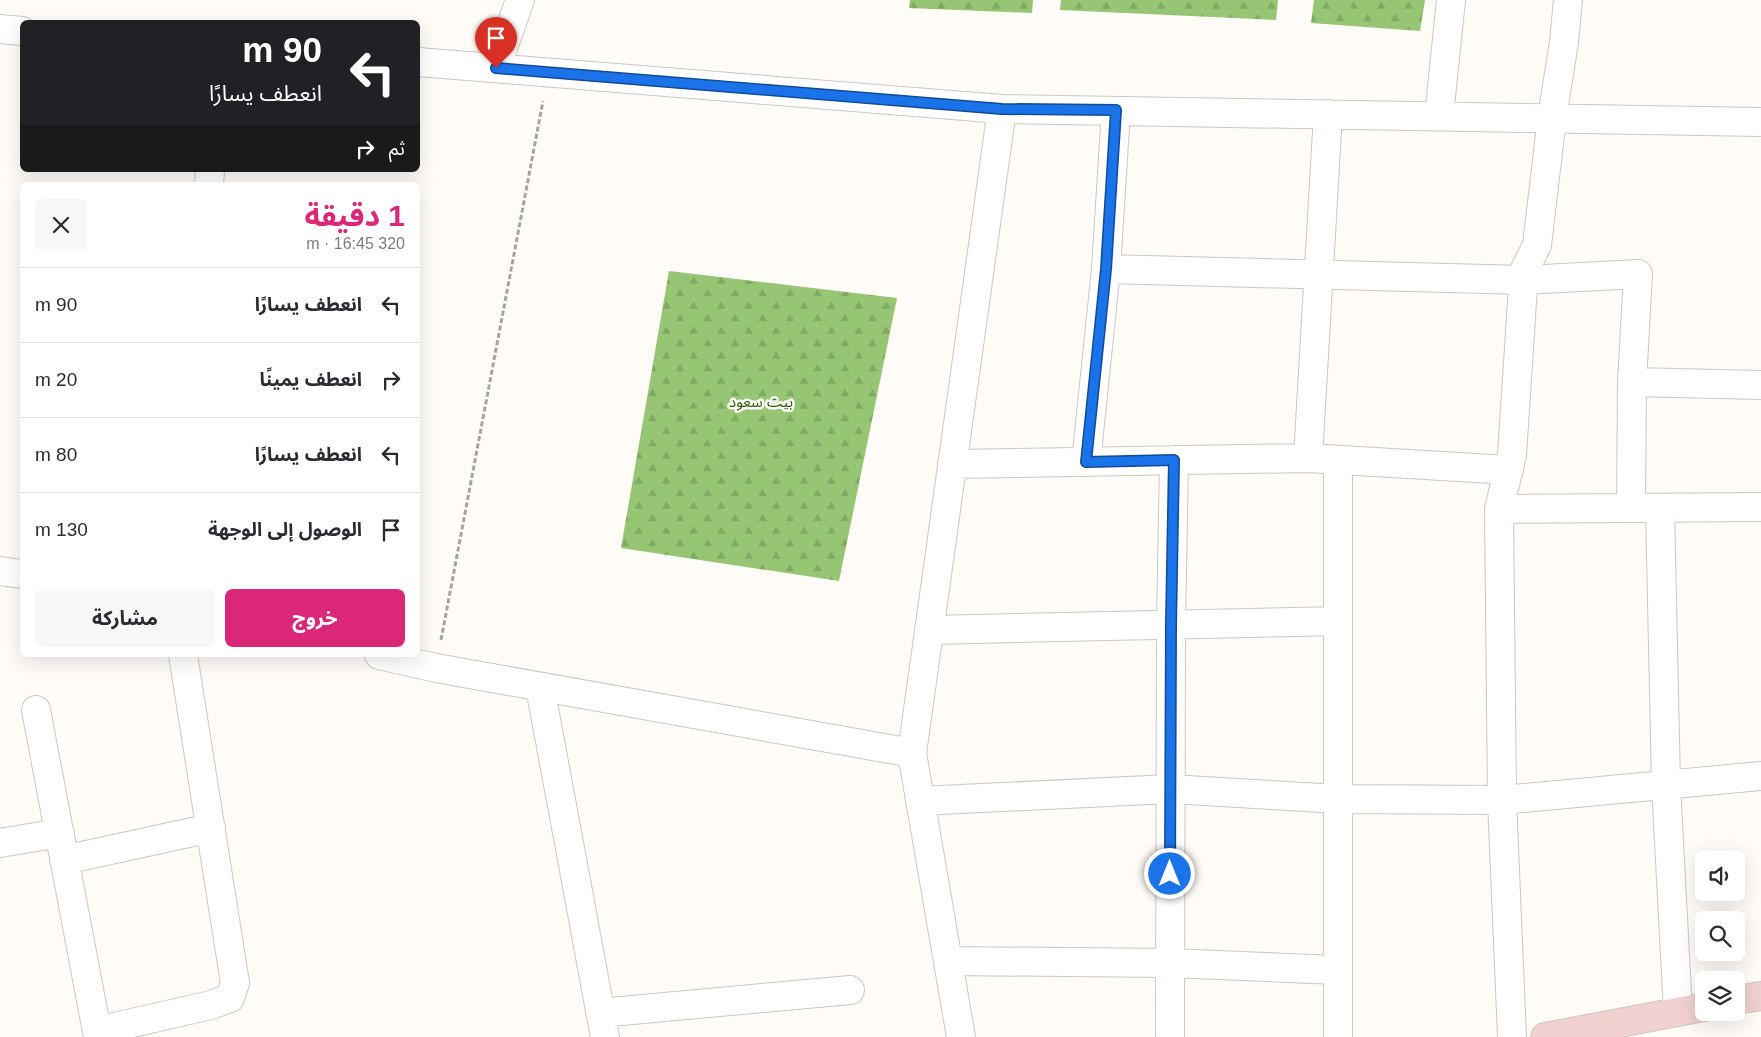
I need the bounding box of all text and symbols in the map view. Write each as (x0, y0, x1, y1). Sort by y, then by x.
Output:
pin (475, 17, 517, 68)
icon: arrive (482, 24, 510, 52)
text: 90 m (242, 30, 322, 69)
icon: left (340, 40, 405, 105)
text: انعطف يسارًا (209, 81, 322, 106)
icon: right (351, 135, 379, 163)
text: ثم (389, 138, 405, 159)
button: close (35, 199, 87, 251)
text: 1 دقيقة (304, 199, 405, 232)
text: 320 m · 16:45 (306, 235, 405, 252)
icon: left (377, 291, 405, 319)
text: 90 m (35, 294, 77, 315)
text: انعطف يسارًا (255, 294, 362, 315)
icon: right (377, 366, 405, 394)
text: 20 m (35, 369, 77, 390)
text: انعطف يمينًا (260, 369, 362, 390)
park label: بيت سعود (729, 393, 793, 411)
icon: left (377, 441, 405, 469)
text: 80 m (35, 444, 77, 465)
text: انعطف يسارًا (255, 444, 362, 465)
icon: arrive (377, 516, 405, 544)
text: 130 m (35, 519, 88, 540)
text: الوصول إلى الوجهة (208, 519, 362, 540)
button: مشاركة (35, 589, 215, 647)
button: خروج (225, 589, 405, 647)
position arrow (1143, 847, 1195, 899)
map controls (1695, 851, 1745, 1021)
button: sound (1695, 851, 1745, 901)
button: search (1695, 911, 1745, 961)
button: layers (1695, 971, 1745, 1021)

